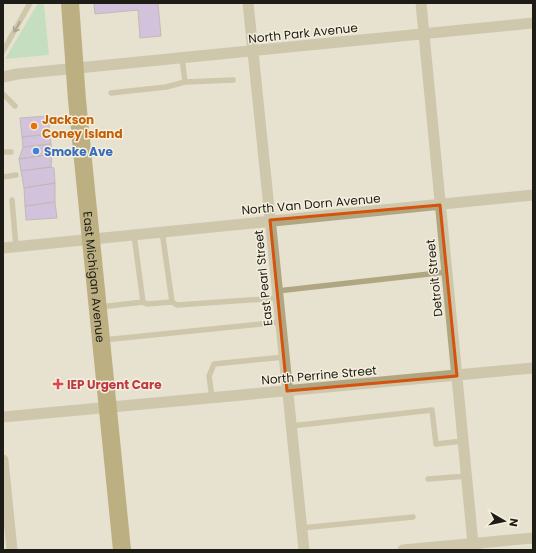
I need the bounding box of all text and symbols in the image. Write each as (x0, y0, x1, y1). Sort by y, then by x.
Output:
street label: North Park Avenue (247, 19, 359, 47)
one-way arrow (12, 21, 20, 33)
place label: Jackson Coney Island (42, 111, 123, 142)
marker: Jackson Coney Island (29, 121, 39, 131)
place label: Smoke Ave (44, 143, 113, 160)
marker: Smoke Ave (31, 146, 41, 156)
street label: North Van Dorn Avenue (241, 189, 381, 219)
street label: East Michigan Avenue (80, 211, 110, 343)
street label: East Pearl Street (250, 229, 276, 327)
street label: Detroit Street (421, 238, 447, 318)
street label: North Perrine Street (261, 361, 377, 389)
place label: IEP Urgent Care (67, 376, 162, 393)
marker: IEP Urgent Care (52, 378, 64, 390)
north arrow (484, 501, 524, 541)
text: N (505, 517, 522, 528)

